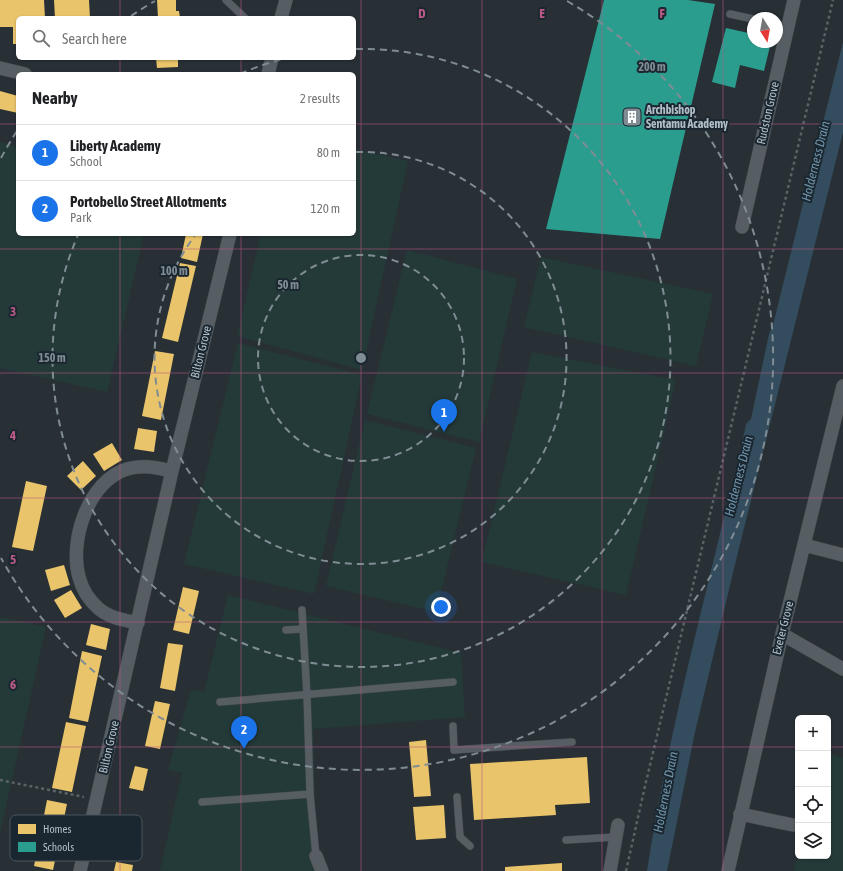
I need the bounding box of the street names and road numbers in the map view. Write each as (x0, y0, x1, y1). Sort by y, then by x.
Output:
street label: Rudston Grove (754, 80, 782, 146)
street label: Bilton Grove (188, 324, 214, 380)
street label: Exeter Grove (770, 600, 796, 656)
street label: Bilton Grove (96, 719, 122, 775)

